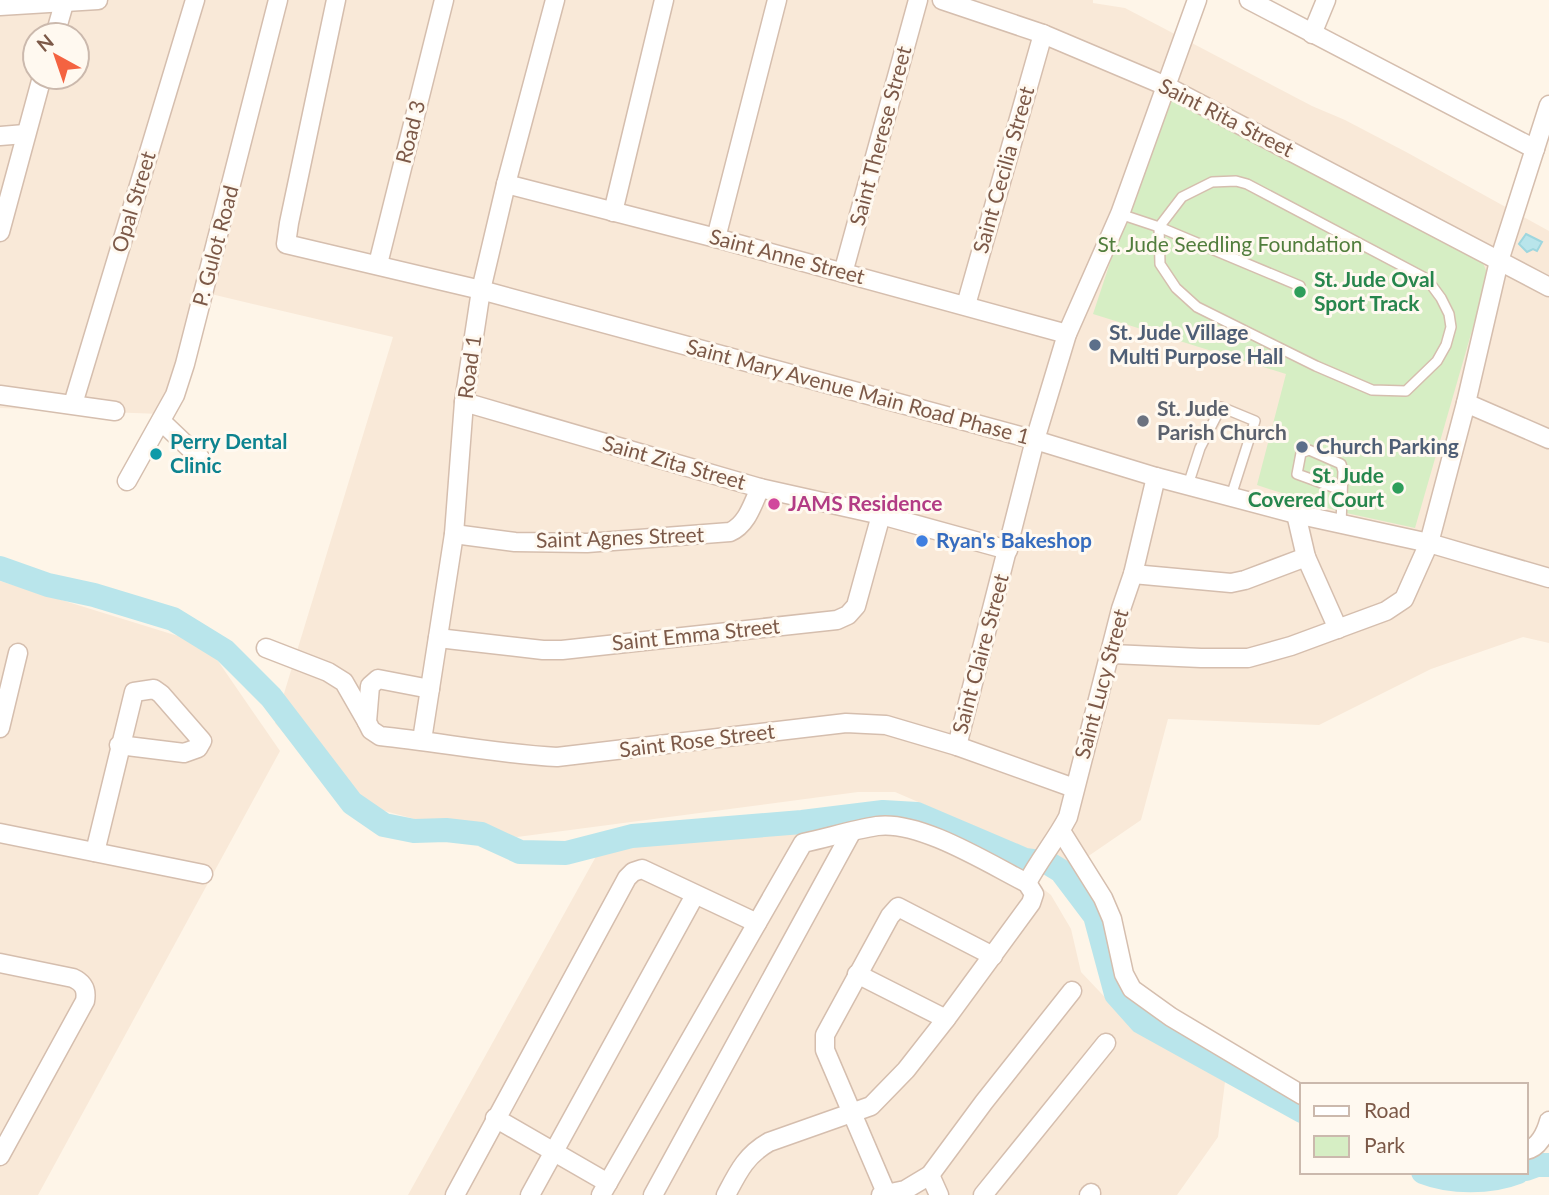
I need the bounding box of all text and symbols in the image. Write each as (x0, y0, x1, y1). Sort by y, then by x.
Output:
north arrow (21, 21, 91, 91)
text: N (32, 29, 58, 56)
street label: Saint Therese Street (844, 43, 916, 228)
street label: Saint Rita Street (1155, 72, 1299, 162)
street label: Saint Cecilia Street (967, 83, 1038, 256)
street label: Road 3 (390, 97, 429, 166)
street label: Opal Street (105, 148, 160, 255)
street label: P. Gulot Road (186, 183, 243, 309)
street label: Saint Anne Street (707, 223, 868, 288)
park label: St. Jude Seedling Foundation (1098, 231, 1362, 256)
place label: St. Jude Oval Sport Track (1314, 266, 1435, 315)
marker: St. Jude Oval Sport Track (1292, 284, 1308, 300)
place label: St. Jude Village Multi Purpose Hall (1109, 319, 1284, 368)
street label: Road 1 (452, 333, 485, 400)
street label: Saint Mary Avenue Main Road Phase 1 (684, 333, 1033, 449)
marker: St. Jude Village Multi Purpose Hall (1087, 337, 1103, 353)
place label: St. Jude Parish Church (1157, 395, 1287, 444)
marker: St. Jude Parish Church (1135, 413, 1151, 429)
place label: Perry Dental Clinic (170, 428, 287, 477)
street label: Saint Zita Street (600, 429, 749, 494)
place label: Church Parking (1316, 433, 1459, 458)
marker: Church Parking (1294, 439, 1310, 455)
marker: Perry Dental Clinic (148, 446, 164, 462)
place label: St. Jude Covered Court (1248, 462, 1384, 511)
marker: St. Jude Covered Court (1390, 480, 1406, 496)
place label: JAMS Residence (788, 490, 943, 515)
marker: JAMS Residence (766, 496, 782, 512)
street label: Saint Agnes Street (535, 521, 705, 552)
place label: Ryan's Bakeshop (936, 527, 1092, 552)
marker: Ryan's Bakeshop (914, 533, 930, 549)
street label: Saint Claire Street (946, 570, 1013, 736)
street label: Saint Lucy Street (1069, 606, 1133, 761)
street label: Saint Emma Street (611, 612, 781, 655)
street label: Saint Rose Street (618, 718, 776, 761)
legend (1300, 1083, 1528, 1174)
text: Road (1364, 1097, 1411, 1122)
text: Park (1364, 1132, 1405, 1157)

